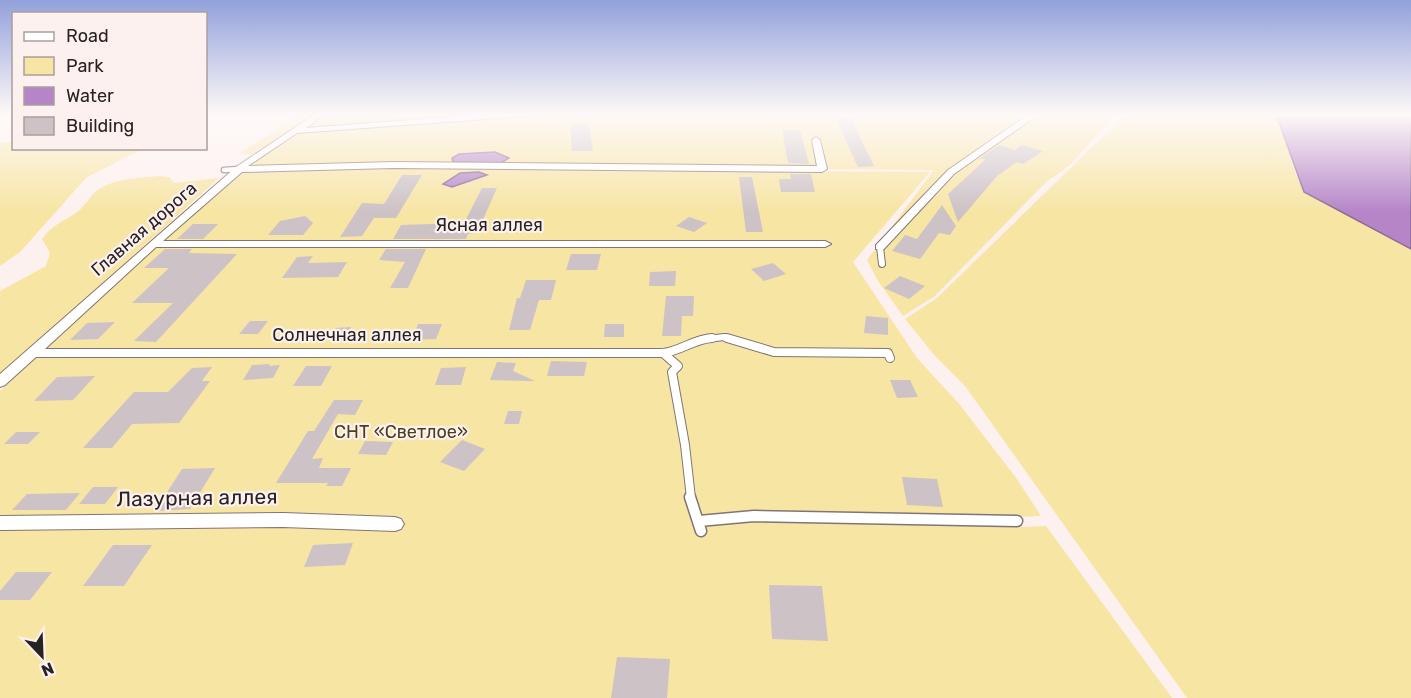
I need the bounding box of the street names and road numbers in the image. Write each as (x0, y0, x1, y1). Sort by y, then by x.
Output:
street label: Главная дорога (87, 177, 201, 281)
street label: Ясная аллея (435, 214, 543, 236)
street label: Солнечная аллея (272, 324, 422, 346)
street label: Лазурная аллея (116, 484, 278, 511)

